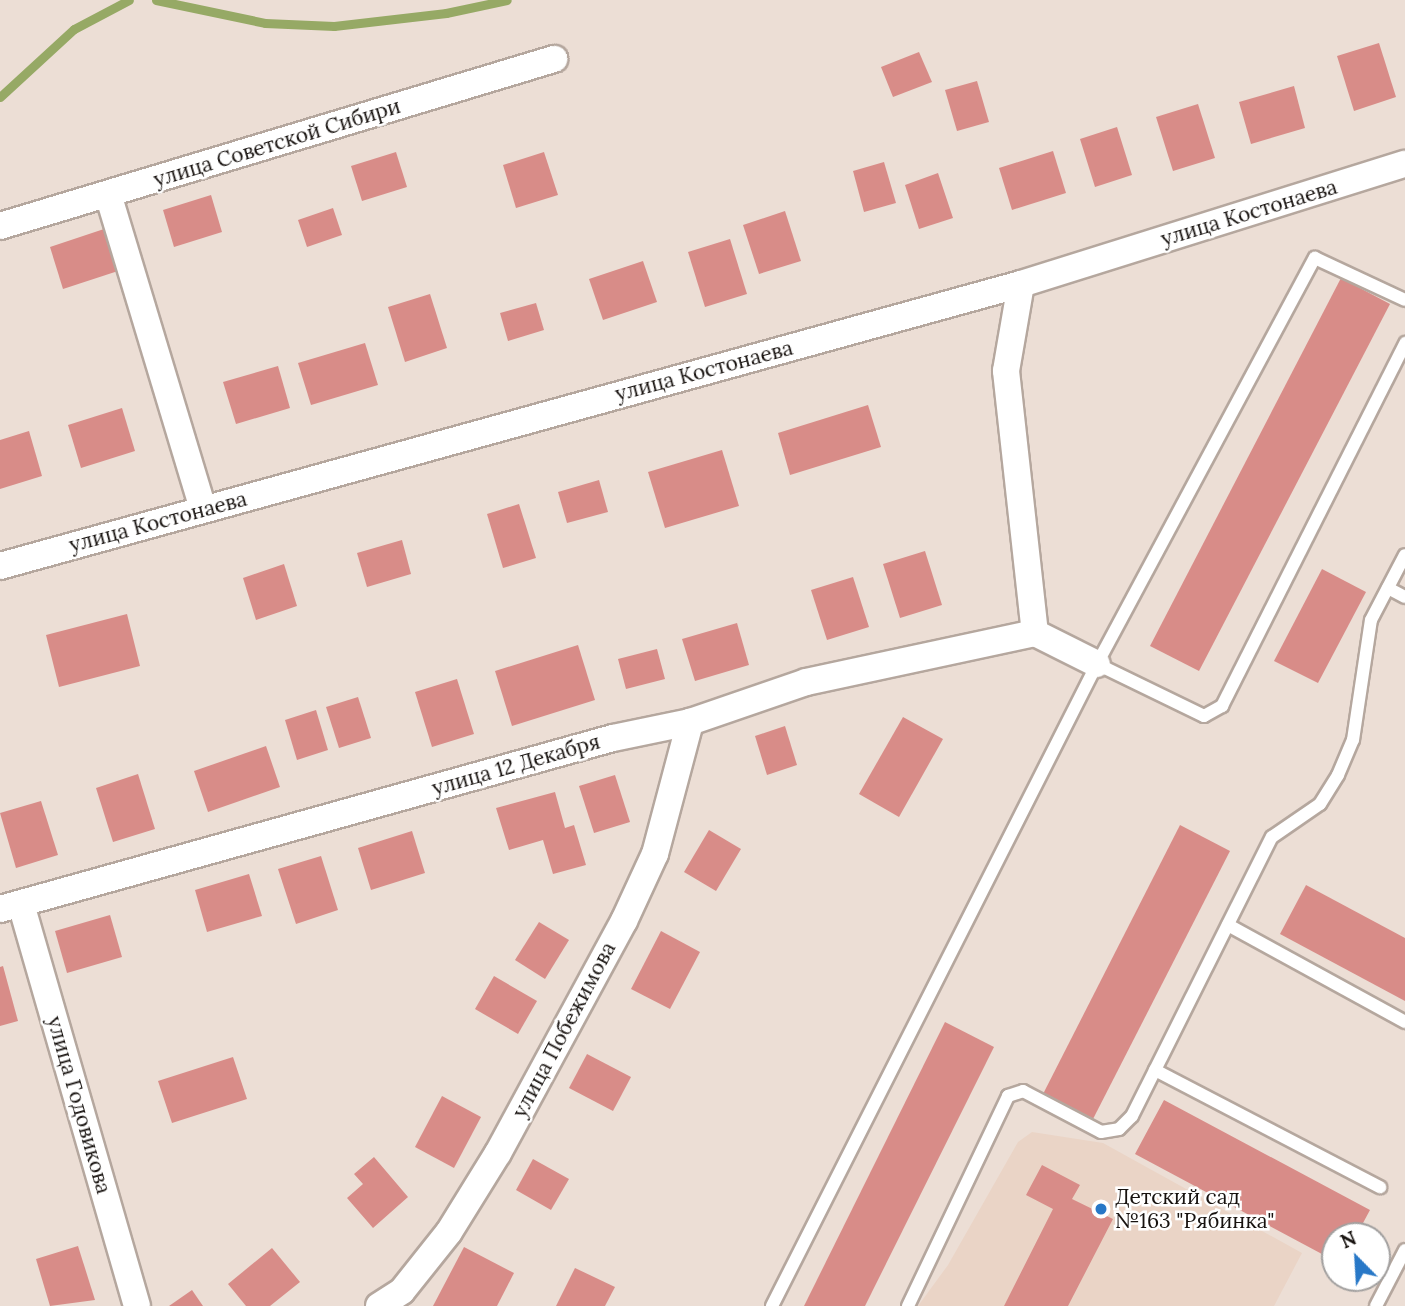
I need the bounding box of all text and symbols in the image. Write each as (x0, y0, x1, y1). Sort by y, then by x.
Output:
street label: улица Советской Сибири (150, 93, 404, 193)
street label: улица Костонаева (1158, 174, 1340, 252)
street label: улица Костонаева (612, 335, 796, 407)
street label: улица Костонаева (66, 486, 250, 558)
street label: улица 12 Декабря (429, 729, 603, 801)
street label: улица Побежимова (507, 938, 621, 1122)
street label: улица Годовикова (42, 1013, 116, 1197)
place label: Детский сад №163 "Рябинка" (1115, 1184, 1275, 1234)
marker: Детский сад №163 "Рябинка" (1093, 1201, 1109, 1217)
north arrow (1321, 1222, 1391, 1292)
text: N (1337, 1226, 1360, 1254)

